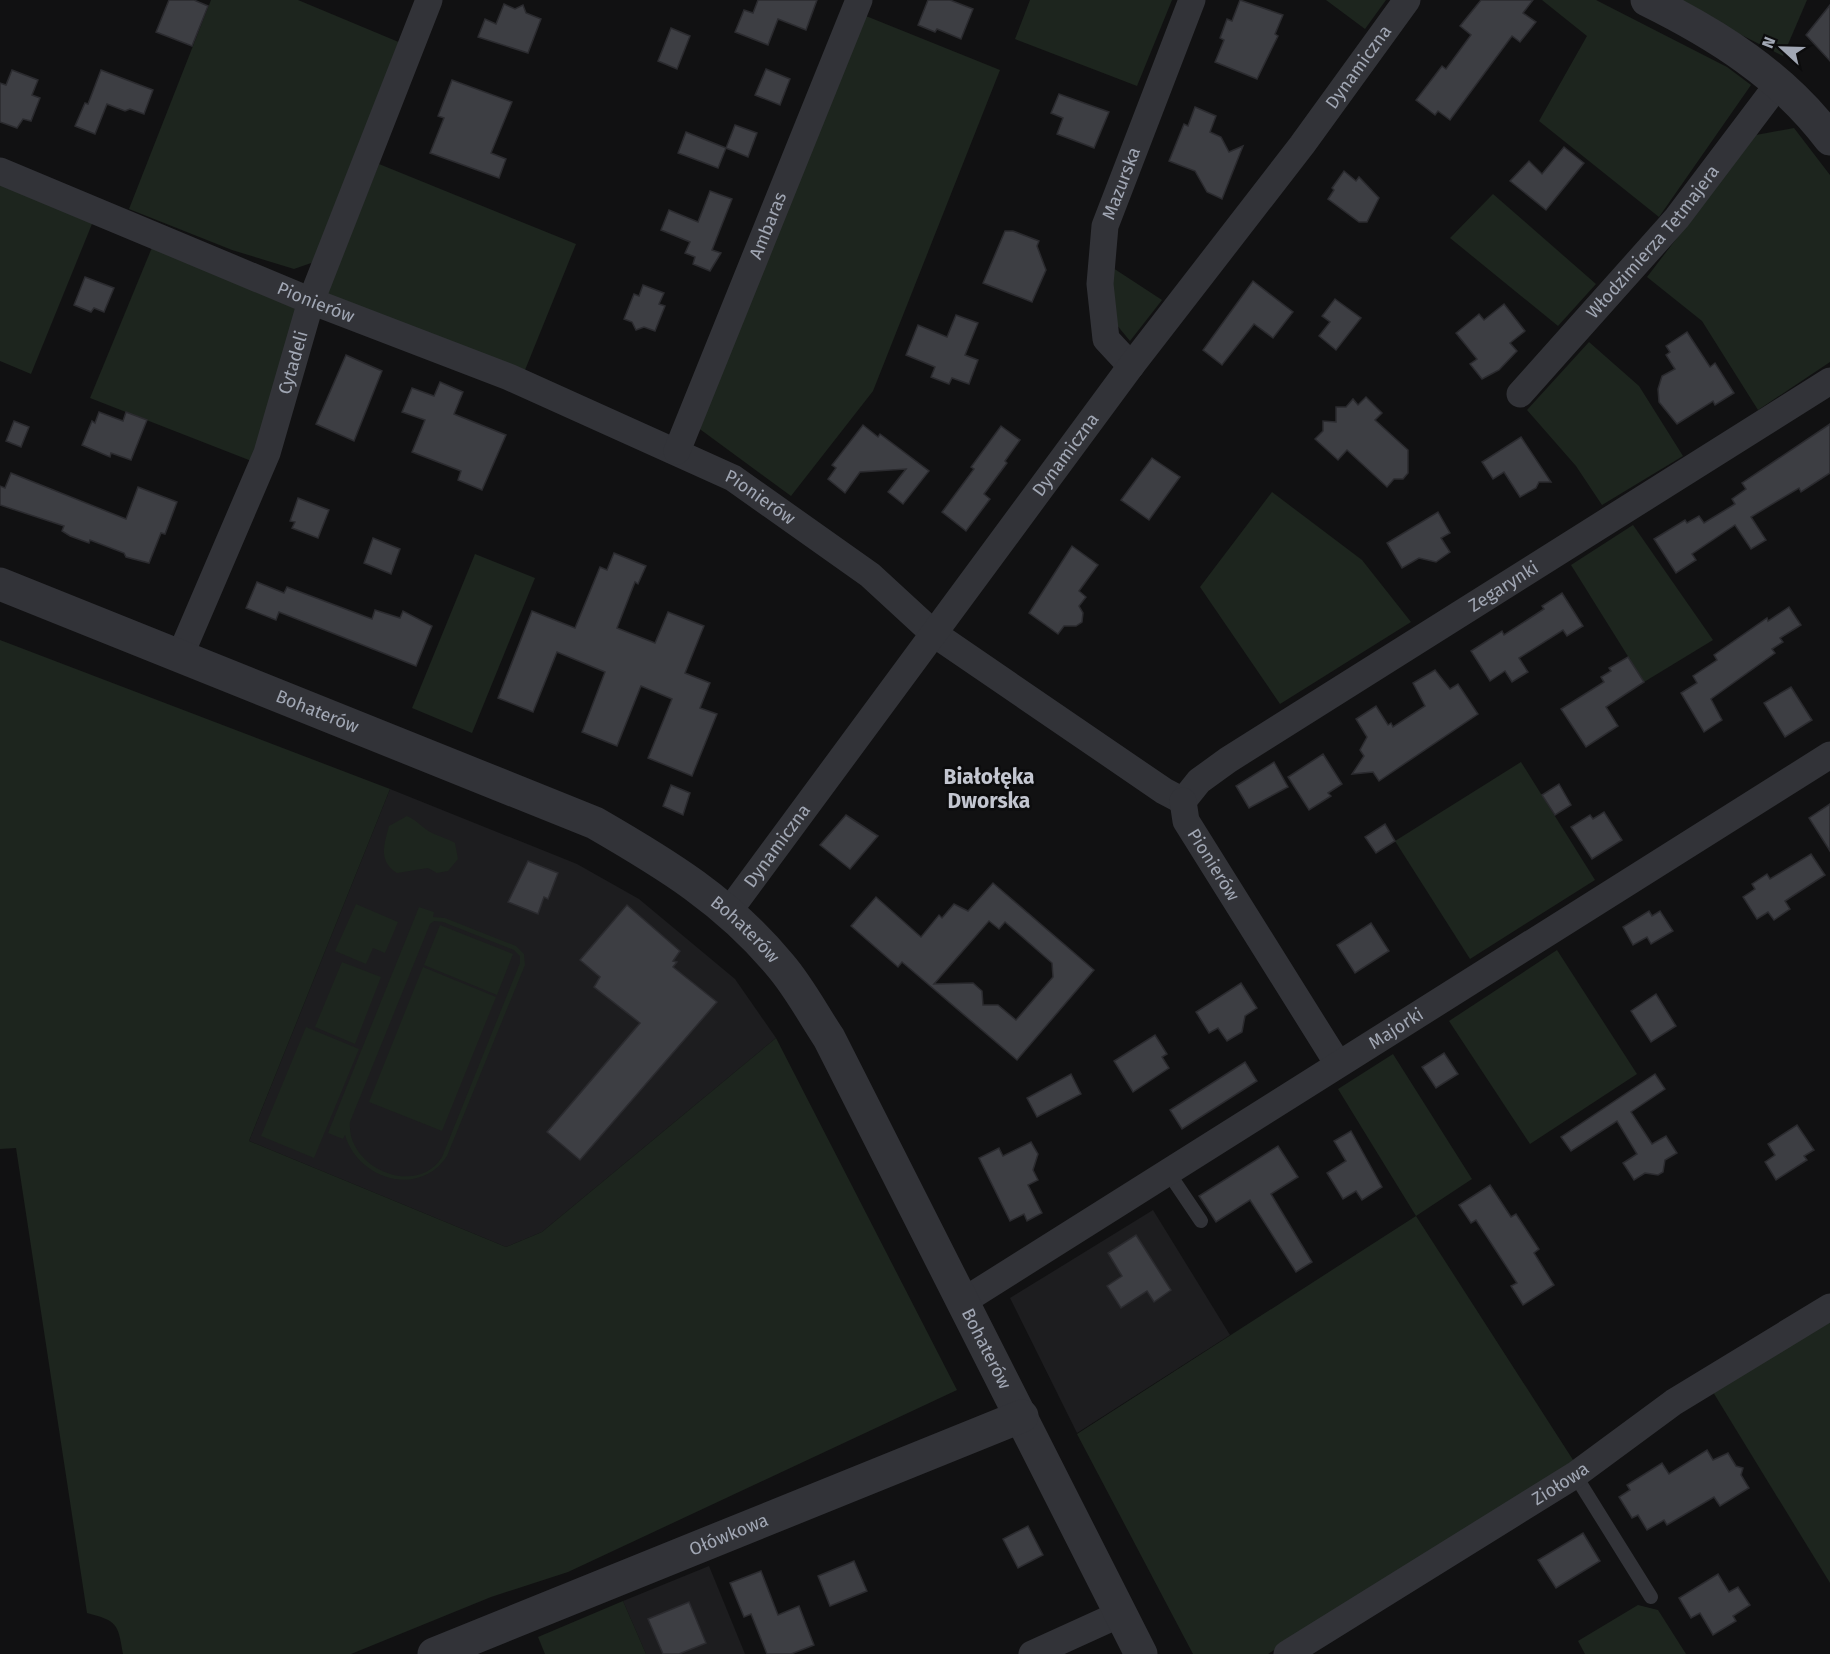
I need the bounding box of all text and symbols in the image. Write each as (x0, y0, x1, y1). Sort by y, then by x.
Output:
north arrow (1752, 18, 1812, 78)
street label: Dynamiczna (1321, 21, 1396, 113)
text: N (1758, 34, 1779, 51)
street label: Mazurska (1098, 144, 1145, 223)
street label: Włodzimierza Tetmajera (1582, 161, 1724, 323)
street label: Ambaras (745, 189, 791, 262)
street label: Pionierów (274, 277, 358, 328)
street label: Cytadeli (274, 328, 313, 397)
street label: Dynamiczna (1028, 409, 1104, 501)
street label: Pionierów (722, 465, 800, 530)
street label: Zegarynki (1465, 556, 1543, 617)
street label: Bohaterów (273, 685, 362, 738)
district label: Białołęka Dworska (943, 764, 1035, 814)
street label: Dynamiczna (739, 800, 815, 892)
street label: Pionierów (1183, 825, 1244, 905)
street label: Bohaterów (706, 891, 784, 968)
street label: Majorki (1365, 1003, 1427, 1054)
street label: Bohaterów (957, 1305, 1016, 1393)
street label: Ziołowa (1528, 1457, 1593, 1510)
street label: Ołówkowa (686, 1509, 772, 1561)

